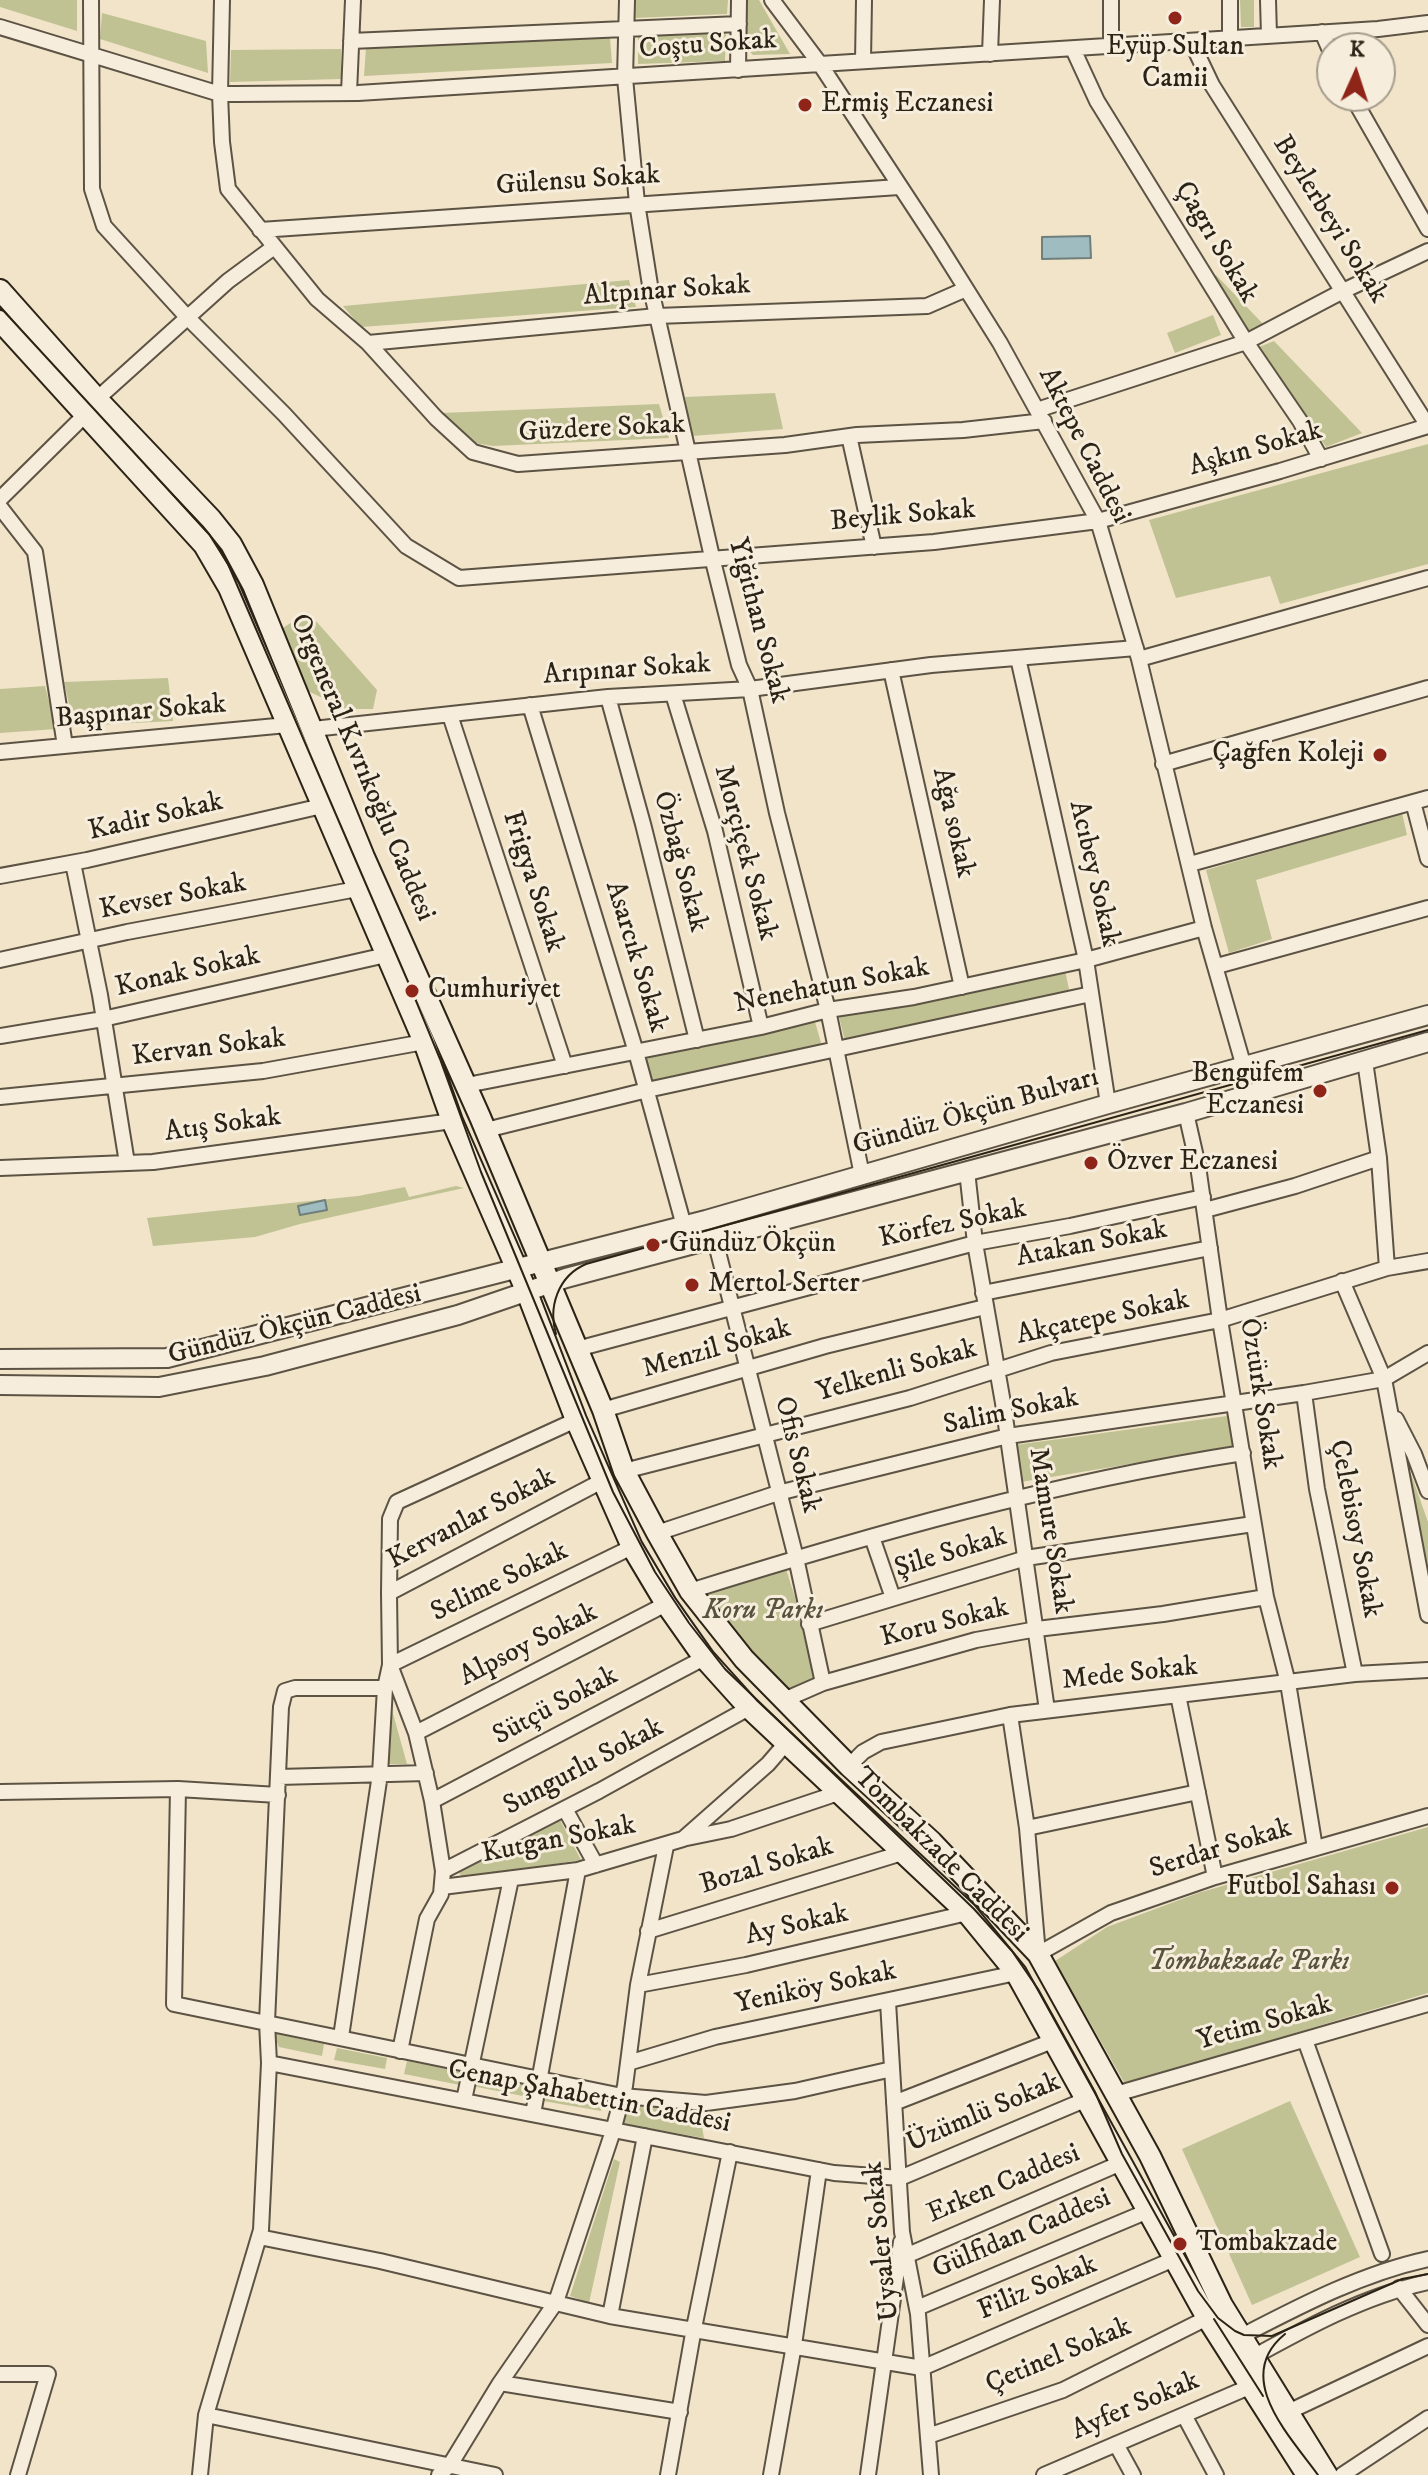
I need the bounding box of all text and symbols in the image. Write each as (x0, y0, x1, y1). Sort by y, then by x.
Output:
marker: Eyüp Sultan Camii (1166, 9, 1184, 27)
street label: Coştu Sokak (638, 24, 778, 68)
place label: Eyüp Sultan Camii (1106, 31, 1244, 97)
north arrow (1316, 32, 1396, 112)
text: K (1349, 36, 1366, 63)
place label: Ermiş Eczanesi (821, 88, 993, 122)
marker: Ermiş Eczanesi (796, 96, 814, 114)
street label: Beylerbeyi Sokak (1264, 130, 1394, 310)
street label: Gülensu Sokak (495, 160, 661, 204)
street label: Çagrı Sokak (1166, 176, 1264, 310)
street label: Altpınar Sokak (582, 269, 752, 315)
street label: Aktepe Caddesi (1029, 362, 1137, 530)
street label: Güzdere Sokak (518, 409, 686, 451)
street label: Aşkın Sokak (1186, 415, 1326, 485)
street label: Beylik Sokak (829, 494, 977, 540)
street label: Yiğithan Sokak (719, 535, 795, 707)
street label: Orgeneral Kıvrıkoğlu Caddesi (281, 609, 441, 927)
street label: Arıpınar Sokak (542, 648, 712, 694)
street label: Başpınar Sokak (54, 689, 228, 737)
place label: Çağfen Koleji (1212, 738, 1364, 772)
marker: Çağfen Koleji (1371, 746, 1389, 764)
street label: Morçiçek Sokak (705, 762, 783, 944)
street label: Ağa sokak (923, 765, 981, 881)
street label: Kadir Sokak (85, 786, 227, 850)
street label: Özbağ Sokak (644, 788, 714, 936)
street label: Acıbey Sokak (1060, 798, 1126, 950)
street label: Frigya Sokak (493, 807, 571, 957)
street label: Kevser Sokak (97, 867, 249, 929)
street label: Asarcık Sokak (596, 877, 674, 1037)
street label: Konak Sokak (112, 940, 264, 1006)
street label: Nenehatun Sokak (732, 952, 932, 1022)
place label: Cumhuriyet (428, 974, 561, 1008)
marker: Cumhuriyet (403, 982, 421, 1000)
street label: Kervan Sokak (130, 1023, 288, 1075)
place label: Bengüfem Eczanesi (1191, 1058, 1304, 1124)
street label: Gündüz Ökçün Bulvarı (849, 1062, 1103, 1164)
marker: Bengüfem Eczanesi (1311, 1082, 1329, 1100)
street label: Atış Sokak (163, 1101, 283, 1151)
place label: Özver Eczanesi (1107, 1146, 1278, 1180)
marker: Özver Eczanesi (1082, 1154, 1100, 1172)
street label: Körfez Sokak (876, 1193, 1030, 1257)
street label: Atakan Sokak (1014, 1214, 1170, 1276)
place label: Gündüz Ökçün (669, 1228, 836, 1262)
marker: Gündüz Ökçün (644, 1236, 662, 1254)
place label: Mertol Serter (708, 1268, 860, 1302)
marker: Mertol Serter (683, 1276, 701, 1294)
street label: Gündüz Ökçün Caddesi (165, 1278, 425, 1374)
street label: Akçatepe Sokak (1014, 1284, 1192, 1354)
street label: Menzil Sokak (639, 1313, 795, 1387)
street label: Öztürk Sokak (1230, 1316, 1288, 1472)
street label: Yelkenli Sokak (813, 1333, 981, 1411)
street label: Salim Sokak (940, 1382, 1082, 1444)
street label: Ofis Sokak (765, 1393, 827, 1517)
street label: Çelebisoy Sokak (1320, 1437, 1388, 1621)
street label: Mamure Sokak (1019, 1446, 1079, 1616)
street label: Kervanlar Sokak (382, 1462, 562, 1578)
street label: Şile Sokak (891, 1521, 1011, 1587)
street label: Selime Sokak (426, 1535, 574, 1631)
street label: Koru Sokak (878, 1592, 1012, 1656)
park label: Koru Parkı (703, 1595, 823, 1629)
street label: Alpsoy Sokak (454, 1597, 604, 1695)
street label: Mede Sokak (1061, 1651, 1199, 1699)
street label: Sütçü Sokak (488, 1660, 624, 1754)
street label: Sungurlu Sokak (498, 1712, 670, 1824)
street label: Tombakzade Caddesi (845, 1761, 1035, 1951)
street label: Kutgan Sokak (479, 1810, 639, 1872)
street label: Serdar Sokak (1146, 1812, 1296, 1888)
street label: Bozal Sokak (696, 1831, 838, 1903)
place label: Futbol Sahası (1226, 1871, 1376, 1905)
marker: Futbol Sahası (1383, 1879, 1401, 1897)
street label: Ay Sokak (742, 1898, 852, 1954)
park label: Tombakzade Parkı (1149, 1946, 1349, 1980)
street label: Yeniköy Sokak (732, 1956, 900, 2022)
street label: Yetim Sokak (1194, 1989, 1336, 2059)
street label: Cenap Şahabettin Caddesi (445, 2054, 733, 2142)
street label: Üzümlü Sokak (902, 2067, 1066, 2161)
street label: Erken Caddesi (923, 2138, 1085, 2232)
street label: Uysaler Sokak (858, 2160, 908, 2322)
street label: Gülfidan Caddesi (928, 2182, 1116, 2288)
place label: Tombakzade (1196, 2227, 1337, 2261)
marker: Tombakzade (1171, 2235, 1189, 2253)
street label: Filiz Sokak (973, 2249, 1103, 2329)
street label: Çetinel Sokak (981, 2311, 1137, 2403)
street label: Ayfer Sokak (1067, 2365, 1205, 2449)

